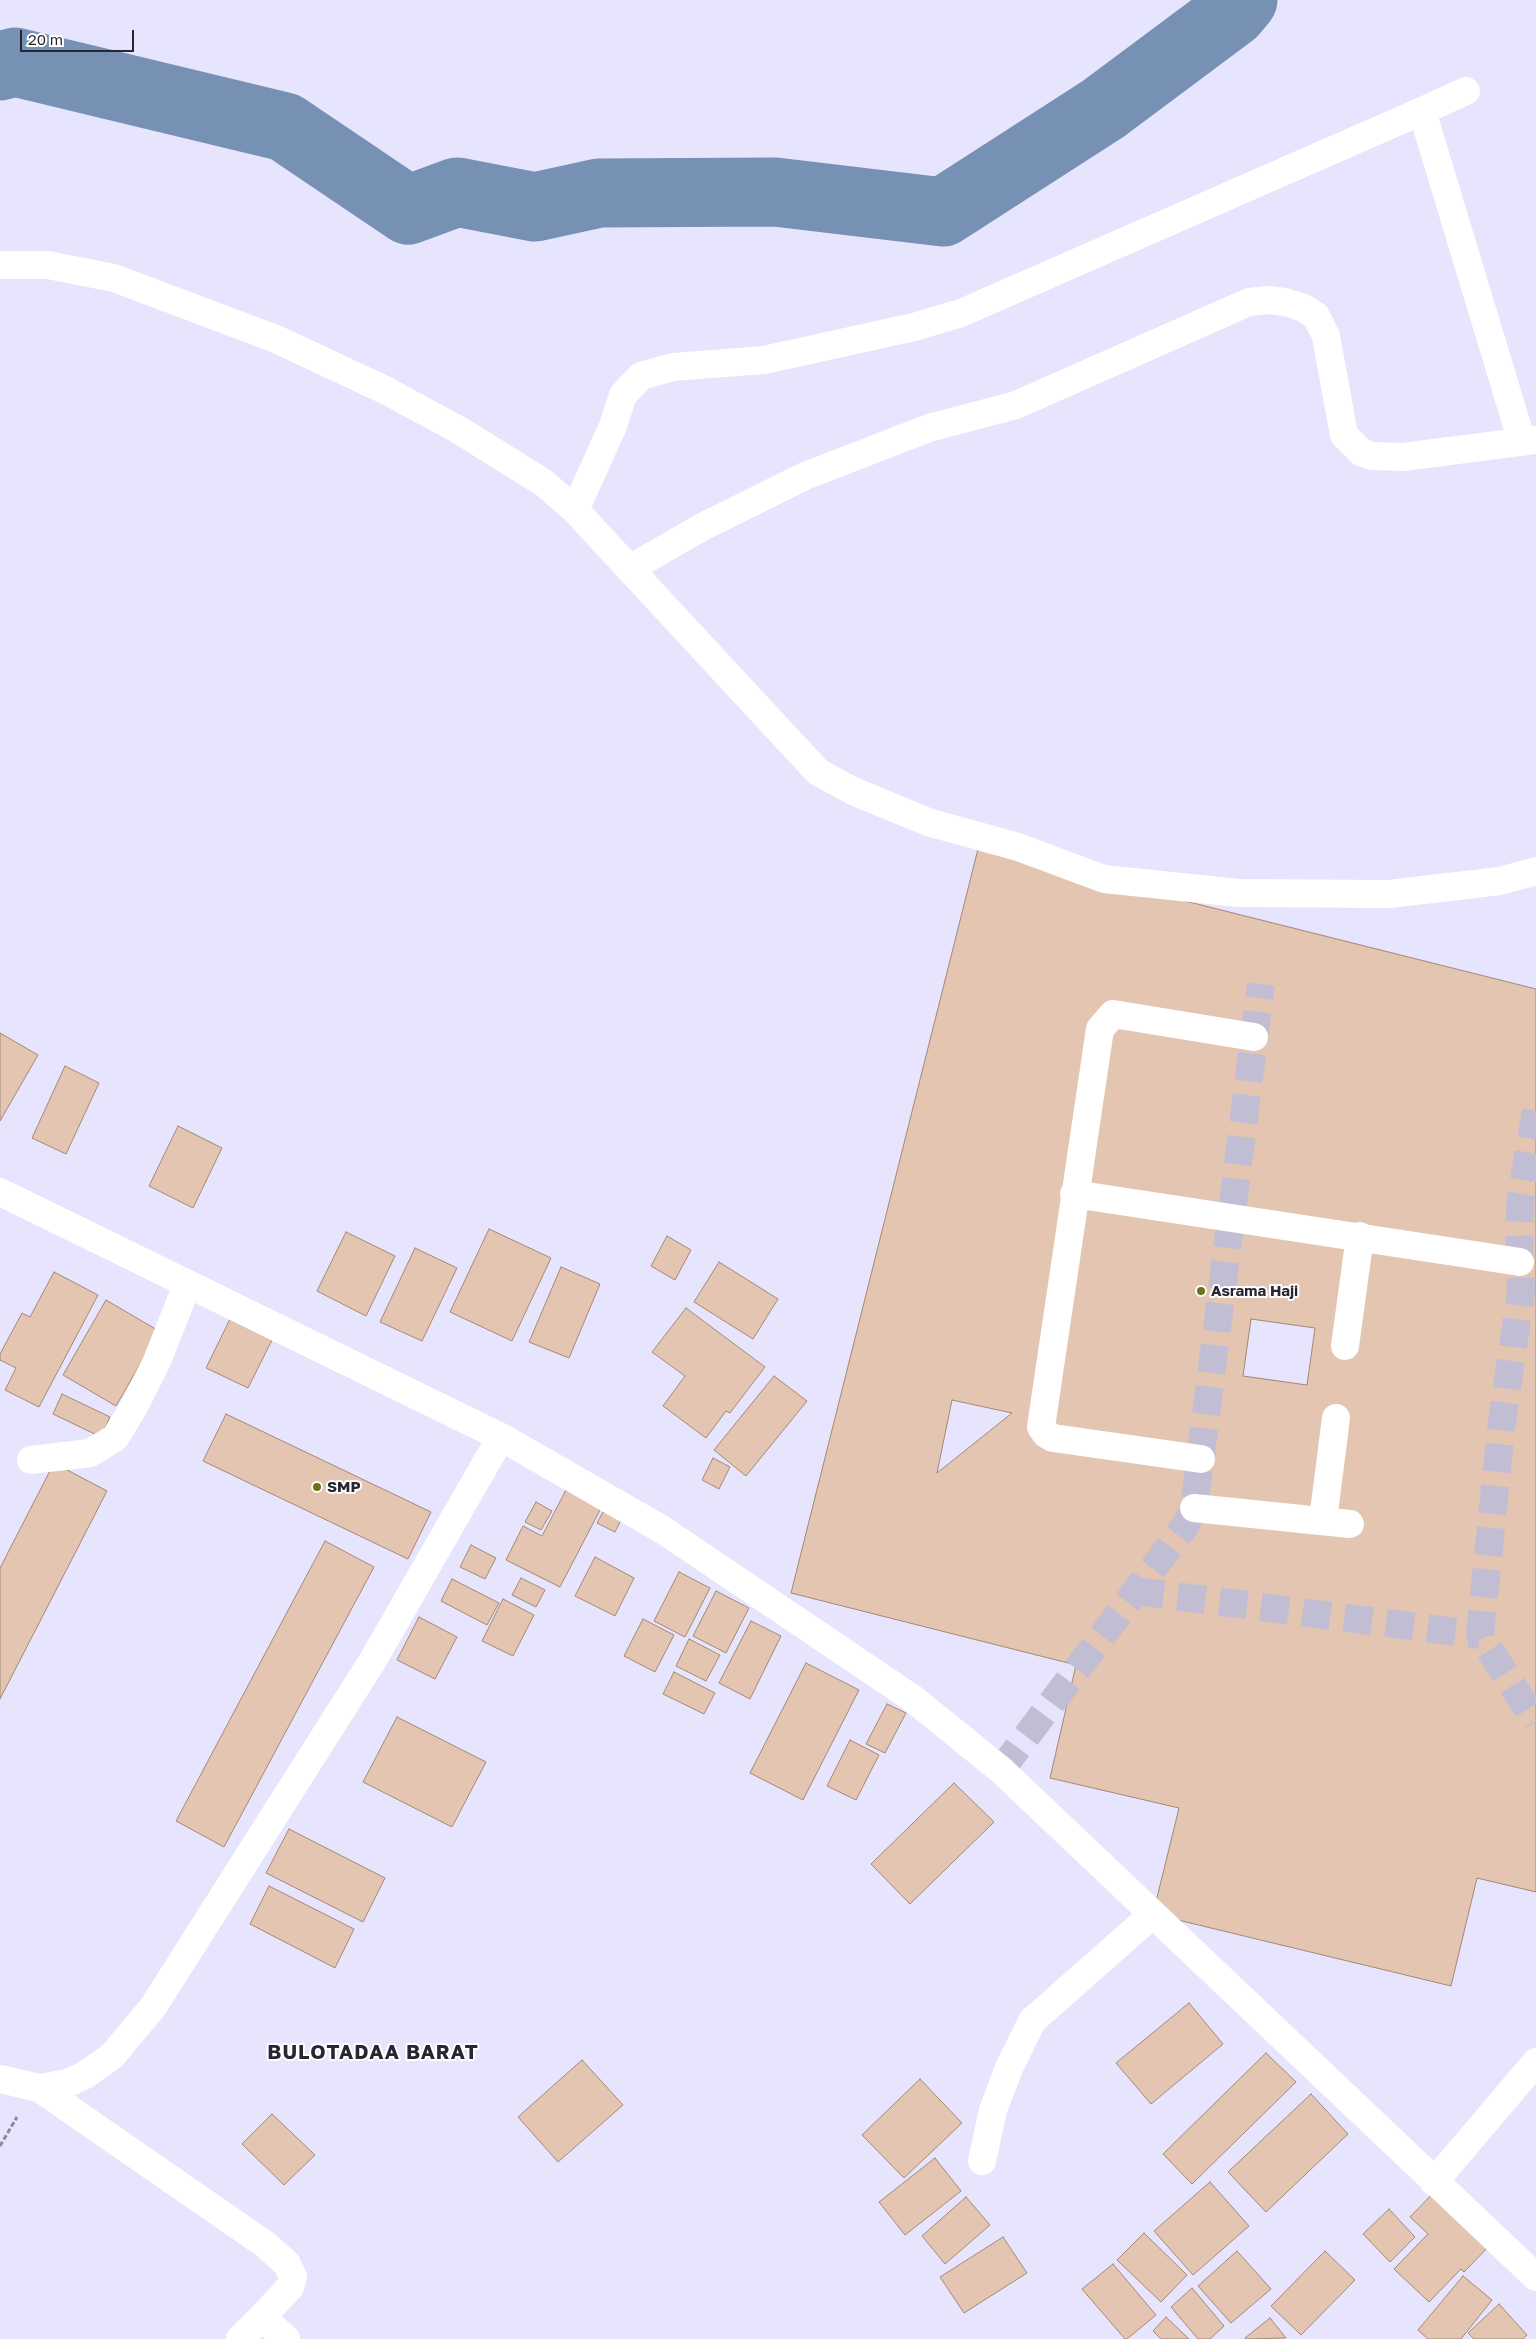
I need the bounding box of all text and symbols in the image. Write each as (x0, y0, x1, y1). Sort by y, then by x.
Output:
scale bar (22, 20, 136, 52)
text: 20 m (28, 30, 63, 48)
place label: Asrama Haji (1211, 1282, 1298, 1300)
marker: Asrama Haji (1195, 1285, 1207, 1297)
place label: SMP (327, 1478, 360, 1496)
marker: SMP (311, 1481, 323, 1493)
district label: BULOTADAA BARAT (265, 2041, 481, 2065)

